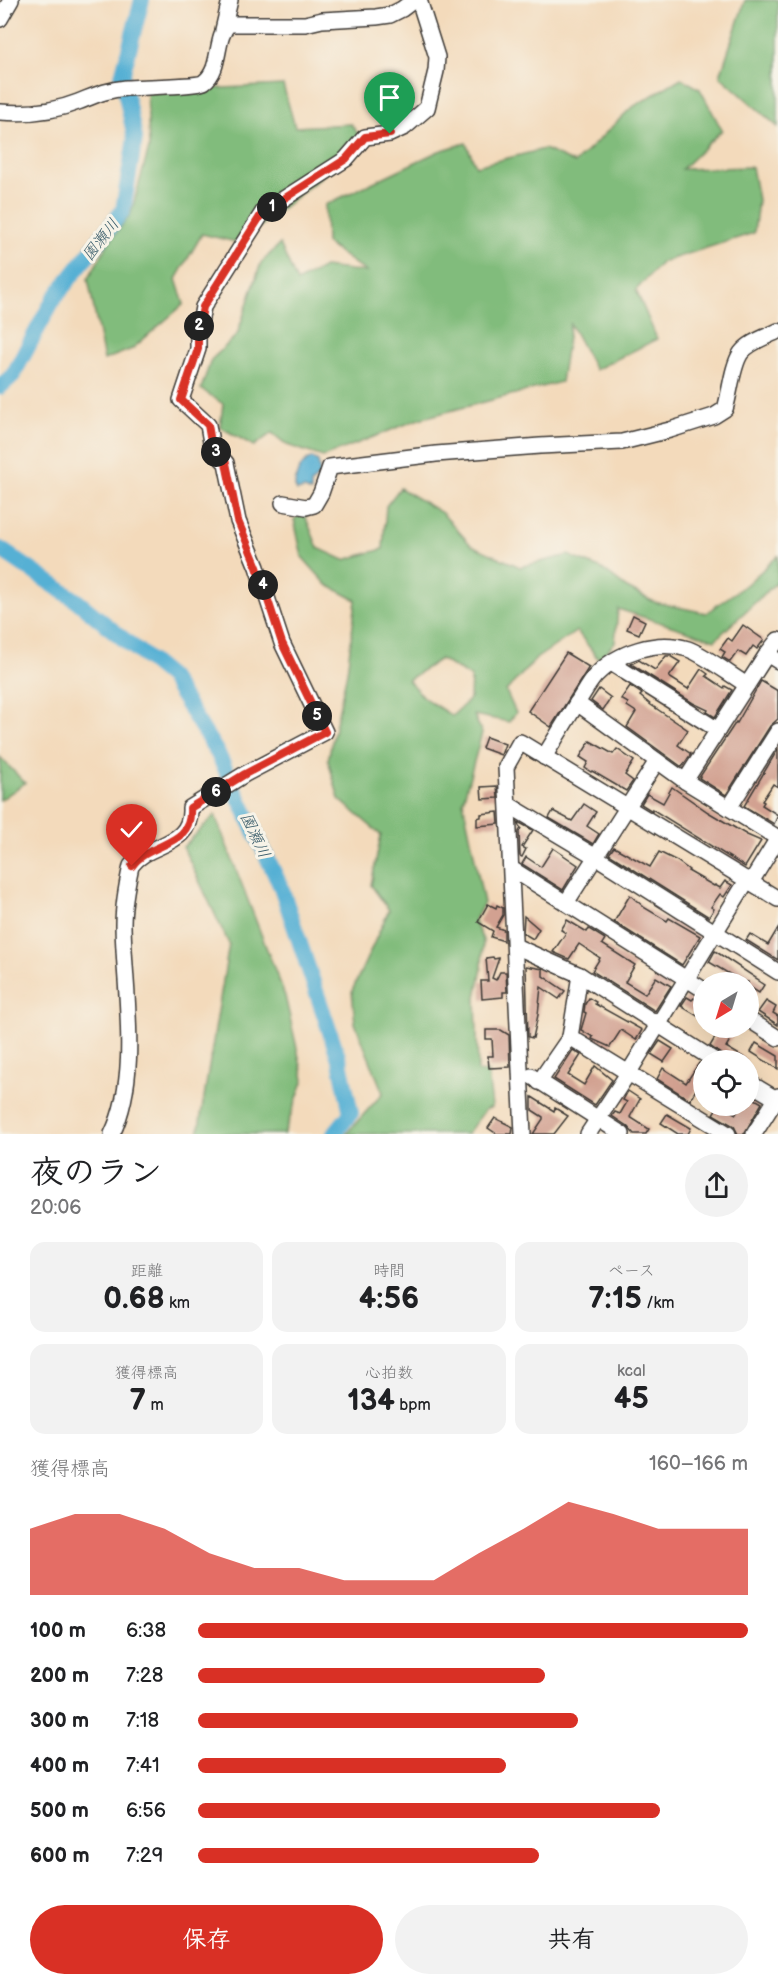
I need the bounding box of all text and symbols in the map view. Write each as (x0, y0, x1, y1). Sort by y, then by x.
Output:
pin (364, 72, 415, 134)
icon: arrive (373, 81, 406, 114)
pin: 1 (257, 192, 287, 222)
text: 1 (269, 197, 275, 216)
water label: 園瀬川 (79, 215, 123, 265)
pin: 2 (184, 311, 214, 341)
text: 2 (194, 316, 204, 335)
pin: 3 (201, 437, 231, 467)
text: 3 (211, 442, 221, 461)
pin: 4 (248, 570, 278, 600)
text: 4 (258, 575, 268, 594)
pin: 5 (302, 701, 332, 731)
text: 5 (312, 706, 322, 725)
pin: 6 (201, 777, 231, 807)
text: 6 (211, 782, 221, 801)
pin (106, 804, 157, 866)
water label: 園瀬川 (236, 810, 273, 861)
icon: check (115, 813, 148, 846)
north arrow (693, 972, 759, 1038)
map controls (693, 972, 759, 1116)
button: locate (693, 1050, 759, 1116)
text: 夜のラン (30, 1153, 162, 1193)
button: share (685, 1154, 748, 1217)
text: 20:06 (30, 1196, 82, 1220)
text: 距離 (131, 1262, 163, 1281)
text: 時間 (373, 1262, 405, 1281)
text: ペース (608, 1262, 655, 1281)
text: 0.68 (103, 1281, 165, 1317)
text: 4:56 (359, 1281, 419, 1317)
text: 7:15 (588, 1281, 642, 1317)
text: km (165, 1294, 190, 1313)
text: /km (642, 1294, 674, 1313)
text: kcal (617, 1362, 646, 1381)
text: 獲得標高 (115, 1364, 179, 1383)
text: 心拍数 (365, 1364, 413, 1383)
text: 45 (614, 1381, 649, 1417)
text: 7 (130, 1383, 146, 1419)
text: 134 (347, 1383, 395, 1419)
text: m (146, 1396, 164, 1415)
text: bpm (395, 1396, 431, 1415)
text: 160–166 m (649, 1452, 748, 1476)
text: 獲得標高 (30, 1457, 110, 1481)
text: 100 m (30, 1619, 86, 1643)
text: 6:38 (126, 1619, 166, 1643)
text: 200 m (30, 1664, 89, 1688)
text: 7:28 (126, 1664, 163, 1688)
text: 300 m (30, 1709, 89, 1733)
text: 7:18 (126, 1709, 159, 1733)
text: 400 m (30, 1754, 89, 1778)
text: 7:41 (126, 1754, 160, 1778)
text: 500 m (30, 1799, 89, 1823)
text: 6:56 (126, 1799, 166, 1823)
text: 600 m (30, 1844, 90, 1868)
text: 7:29 (126, 1844, 163, 1868)
button: 保存 (30, 1905, 383, 1974)
button: 共有 (395, 1905, 748, 1974)

